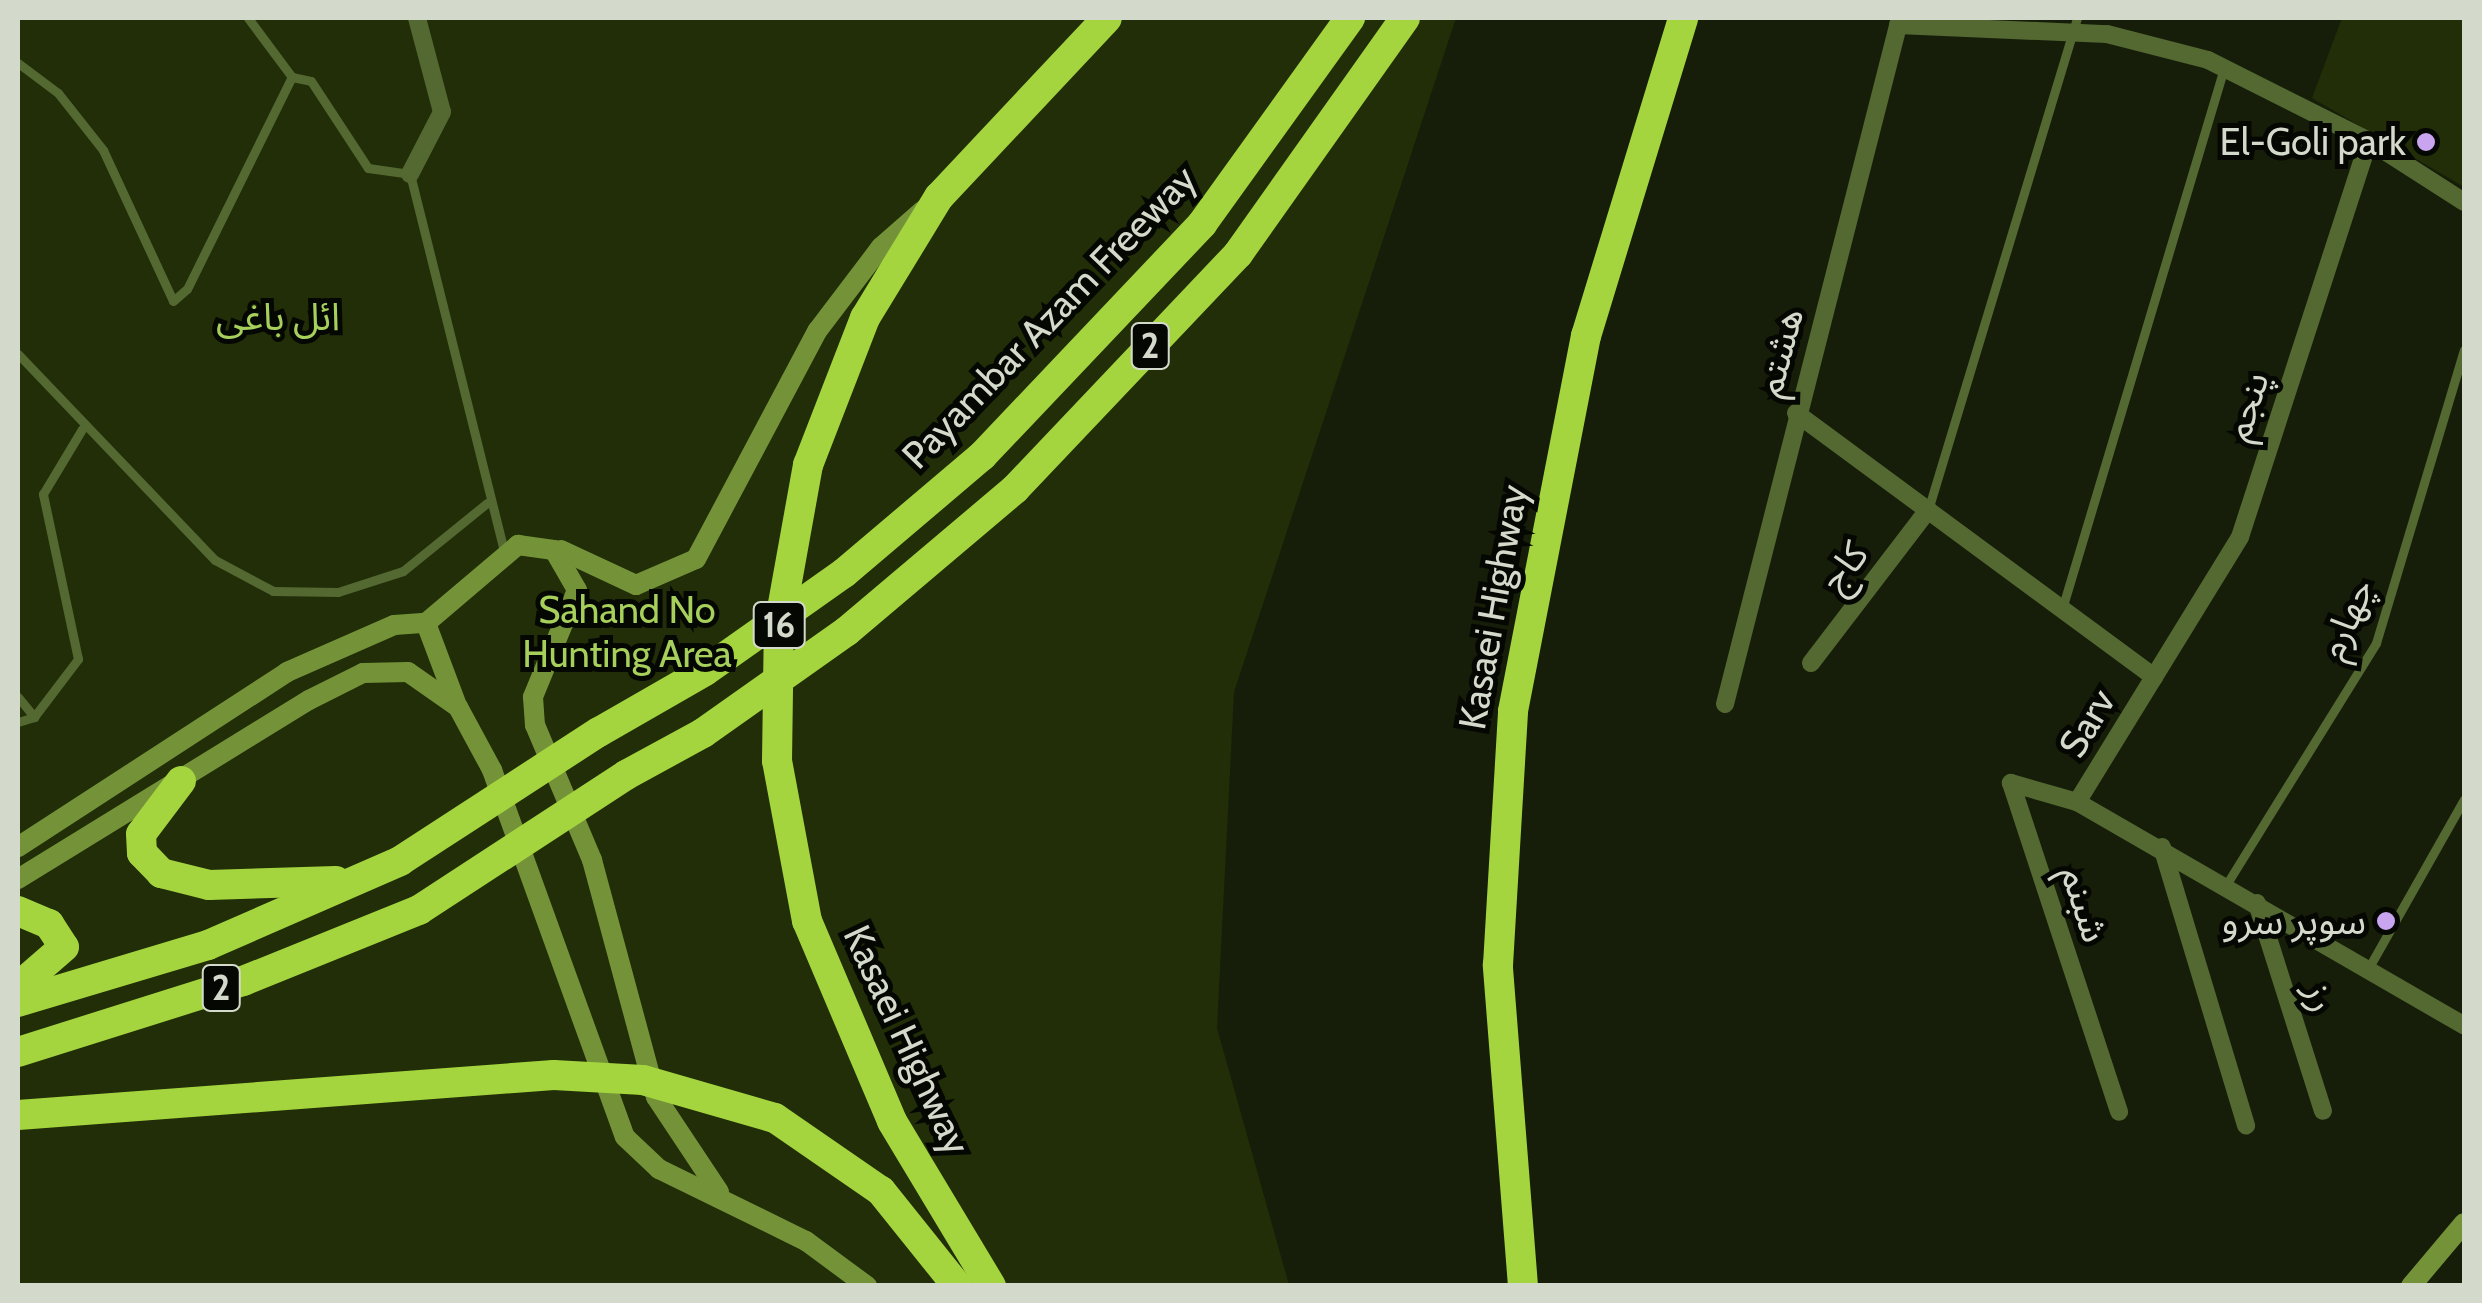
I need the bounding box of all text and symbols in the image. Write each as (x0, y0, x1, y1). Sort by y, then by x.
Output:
place label: El-Goli park (2220, 119, 2406, 165)
marker: El-Goli park (2415, 131, 2437, 153)
street label: Payambar Azam Freeway (893, 156, 1205, 478)
park label: ائل باغی (216, 294, 340, 340)
street label: هشتم (1745, 303, 1813, 401)
road number: 2 (1130, 316, 1170, 376)
street label: پنجم (2214, 366, 2278, 446)
street label: Kasaei Highway (1449, 481, 1537, 733)
street label: کاج (1810, 533, 1878, 601)
street label: چهارم (2309, 572, 2383, 666)
park label: Sahand No Hunting Area (522, 587, 732, 676)
road number: 16 (752, 595, 806, 655)
street label: Sarv (2049, 681, 2125, 765)
street label: شبنم (2051, 860, 2119, 948)
place label: سوپر سرو (2221, 898, 2366, 944)
marker: سوپر سرو (2375, 910, 2397, 932)
street label: Kasaei Highway (834, 918, 980, 1162)
road number: 2 (201, 958, 241, 1018)
street label: رز (2295, 977, 2347, 1017)

